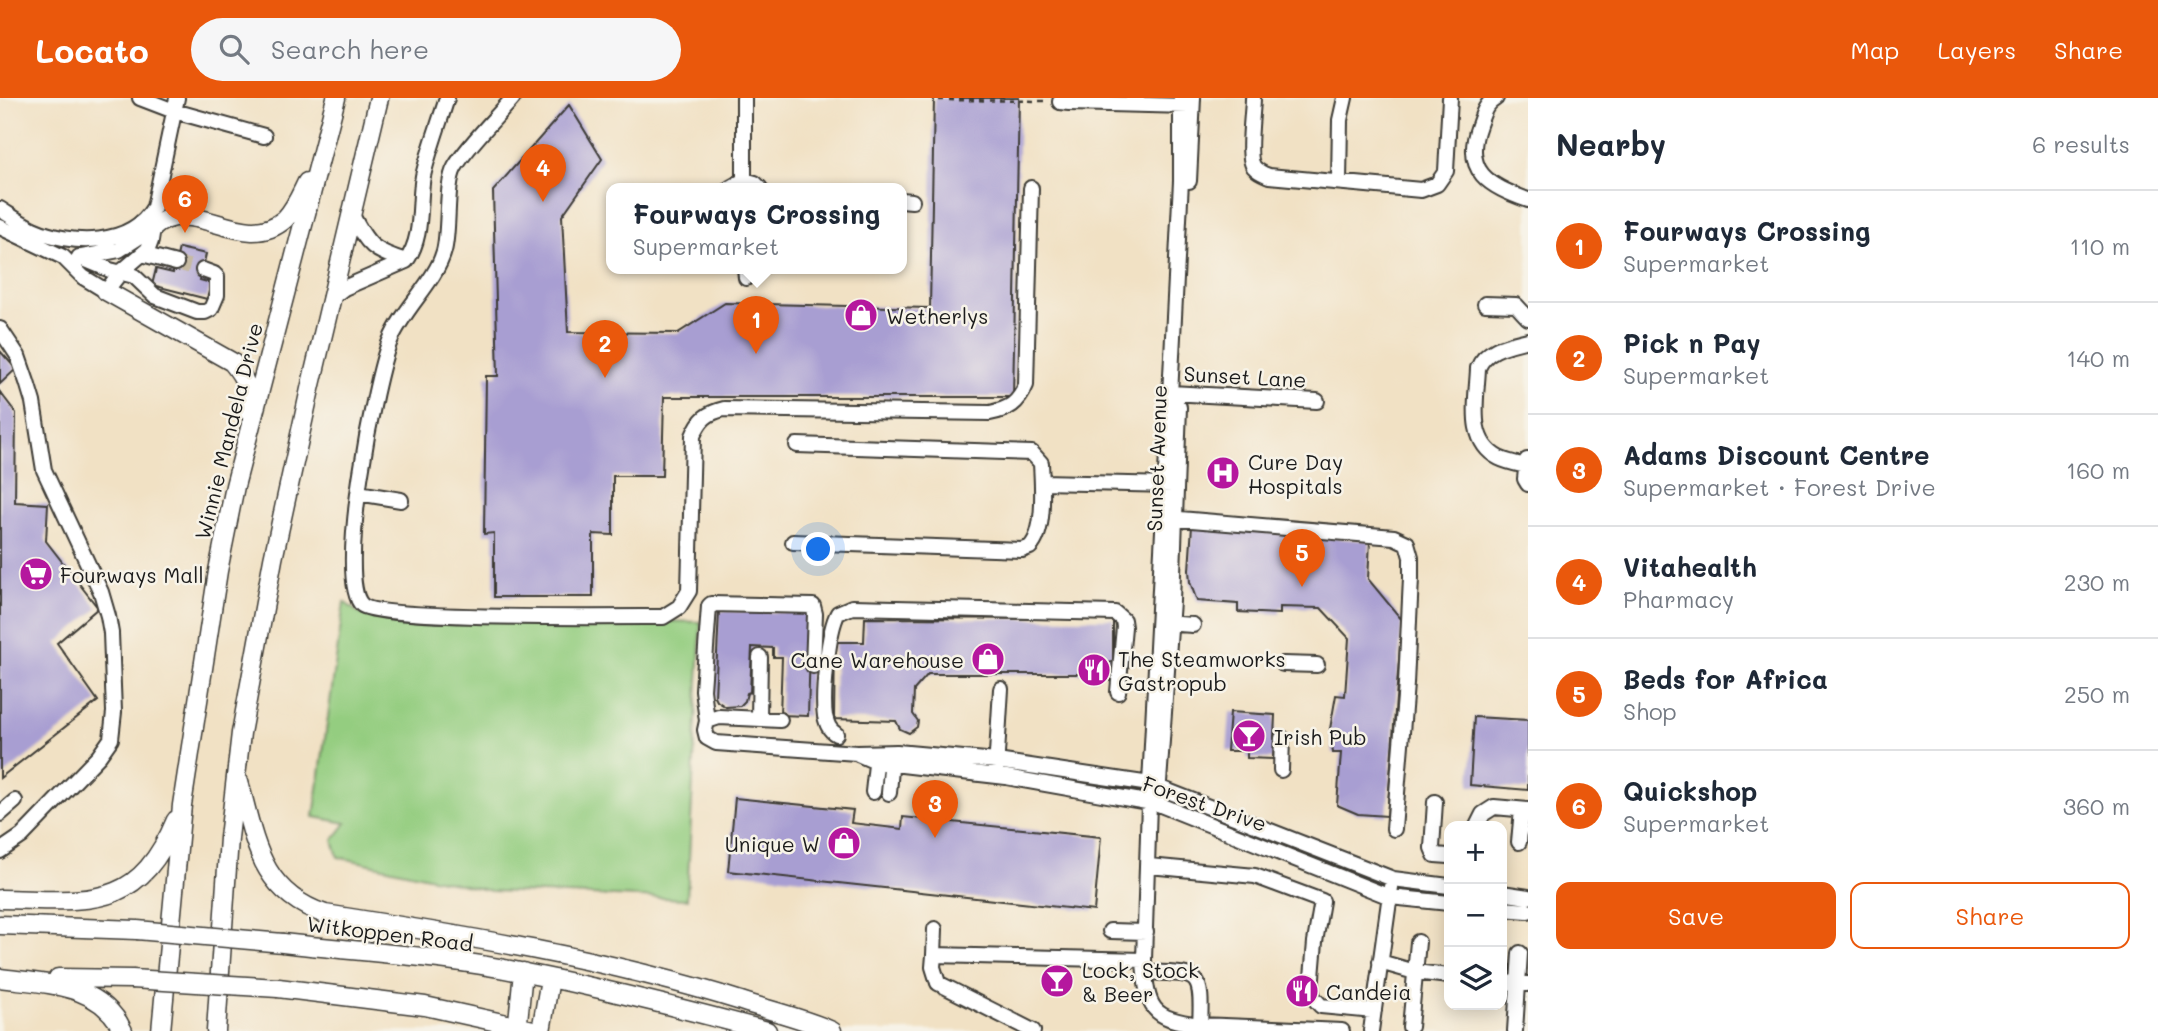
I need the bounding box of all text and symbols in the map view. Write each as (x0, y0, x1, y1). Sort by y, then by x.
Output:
search box (191, 18, 681, 81)
text: Locato (35, 28, 149, 71)
icon: search (215, 30, 253, 68)
text: Search here (271, 32, 429, 66)
text: Map (1851, 34, 1899, 65)
text: Layers (1937, 34, 2016, 65)
text: Share (2054, 34, 2123, 65)
text: Nearby (1556, 124, 1666, 164)
text: 6 results (2032, 129, 2130, 159)
pin: 4 (520, 144, 566, 202)
pin: 6 (162, 175, 208, 233)
popup (606, 183, 907, 274)
text: Fourways Crossing (633, 197, 880, 231)
text: Fourways Crossing (1623, 214, 1870, 248)
text: Supermarket (633, 231, 779, 261)
text: 1 (1574, 231, 1584, 261)
text: 110 m (2070, 231, 2130, 261)
text: Supermarket (1623, 248, 1769, 278)
pin: 1 (733, 296, 779, 354)
shop icon: Wetherlys (842, 296, 880, 334)
place label: Wetherlys (886, 302, 989, 329)
street label: Winnie Mandela Drive (188, 320, 268, 542)
pin: 2 (582, 320, 628, 378)
text: Pick n Pay (1623, 326, 1761, 360)
text: 2 (1573, 343, 1585, 373)
text: 140 m (2066, 343, 2130, 373)
street label: Sunset Lane (1183, 359, 1307, 393)
text: Supermarket (1623, 360, 1769, 390)
street label: Sunset Avenue (1140, 384, 1172, 532)
text: Adams Discount Centre (1623, 438, 1930, 472)
place label: Cure Day Hospitals (1248, 448, 1343, 499)
hospital icon: Cure Day Hospitals (1204, 454, 1242, 492)
text: 3 (1572, 455, 1586, 485)
text: 160 m (2066, 455, 2130, 485)
text: Supermarket · Forest Drive (1623, 472, 1936, 502)
pin: 5 (1279, 529, 1325, 587)
your location (801, 532, 835, 566)
text: Vitahealth (1623, 550, 1757, 584)
supermarket icon: Fourways Mall (17, 555, 55, 593)
place label: Fourways Mall (60, 561, 204, 588)
text: 4 (1572, 567, 1586, 597)
text: 230 m (2064, 567, 2130, 597)
text: Pharmacy (1623, 584, 1734, 614)
shop icon: Cane Warehouse (969, 640, 1007, 678)
place label: The Steamworks Gastropub (1118, 645, 1286, 696)
place label: Cane Warehouse (791, 646, 964, 673)
restaurant icon: The Steamworks Gastropub (1075, 651, 1113, 689)
text: Beds for Africa (1623, 662, 1828, 696)
text: 5 (1572, 679, 1586, 709)
text: 250 m (2064, 679, 2130, 709)
text: Shop (1623, 696, 1677, 726)
bar icon: Irish Pub (1230, 717, 1268, 755)
place label: Irish Pub (1274, 723, 1367, 750)
street label: Forest Drive (1139, 769, 1271, 837)
text: Quickshop (1623, 774, 1758, 808)
pin: 3 (912, 780, 958, 838)
text: 6 (1572, 791, 1586, 821)
text: 360 m (2063, 791, 2130, 821)
text: Supermarket (1623, 808, 1769, 838)
map controls (1444, 821, 1507, 1010)
button: + (1444, 821, 1507, 884)
shop icon: Unique W (825, 824, 863, 862)
place label: Unique W (725, 830, 820, 857)
button: Save (1556, 882, 1836, 949)
button: Share (1850, 882, 2130, 949)
button: − (1444, 884, 1507, 947)
street label: Witkoppen Road (305, 909, 475, 957)
button: layers (1444, 947, 1507, 1010)
place label: Lock, Stock & Beer (1082, 956, 1199, 1007)
bar icon: Lock, Stock & Beer (1038, 962, 1076, 1000)
restaurant icon: Candeia (1283, 972, 1321, 1010)
place label: Candeia (1326, 978, 1412, 1005)

